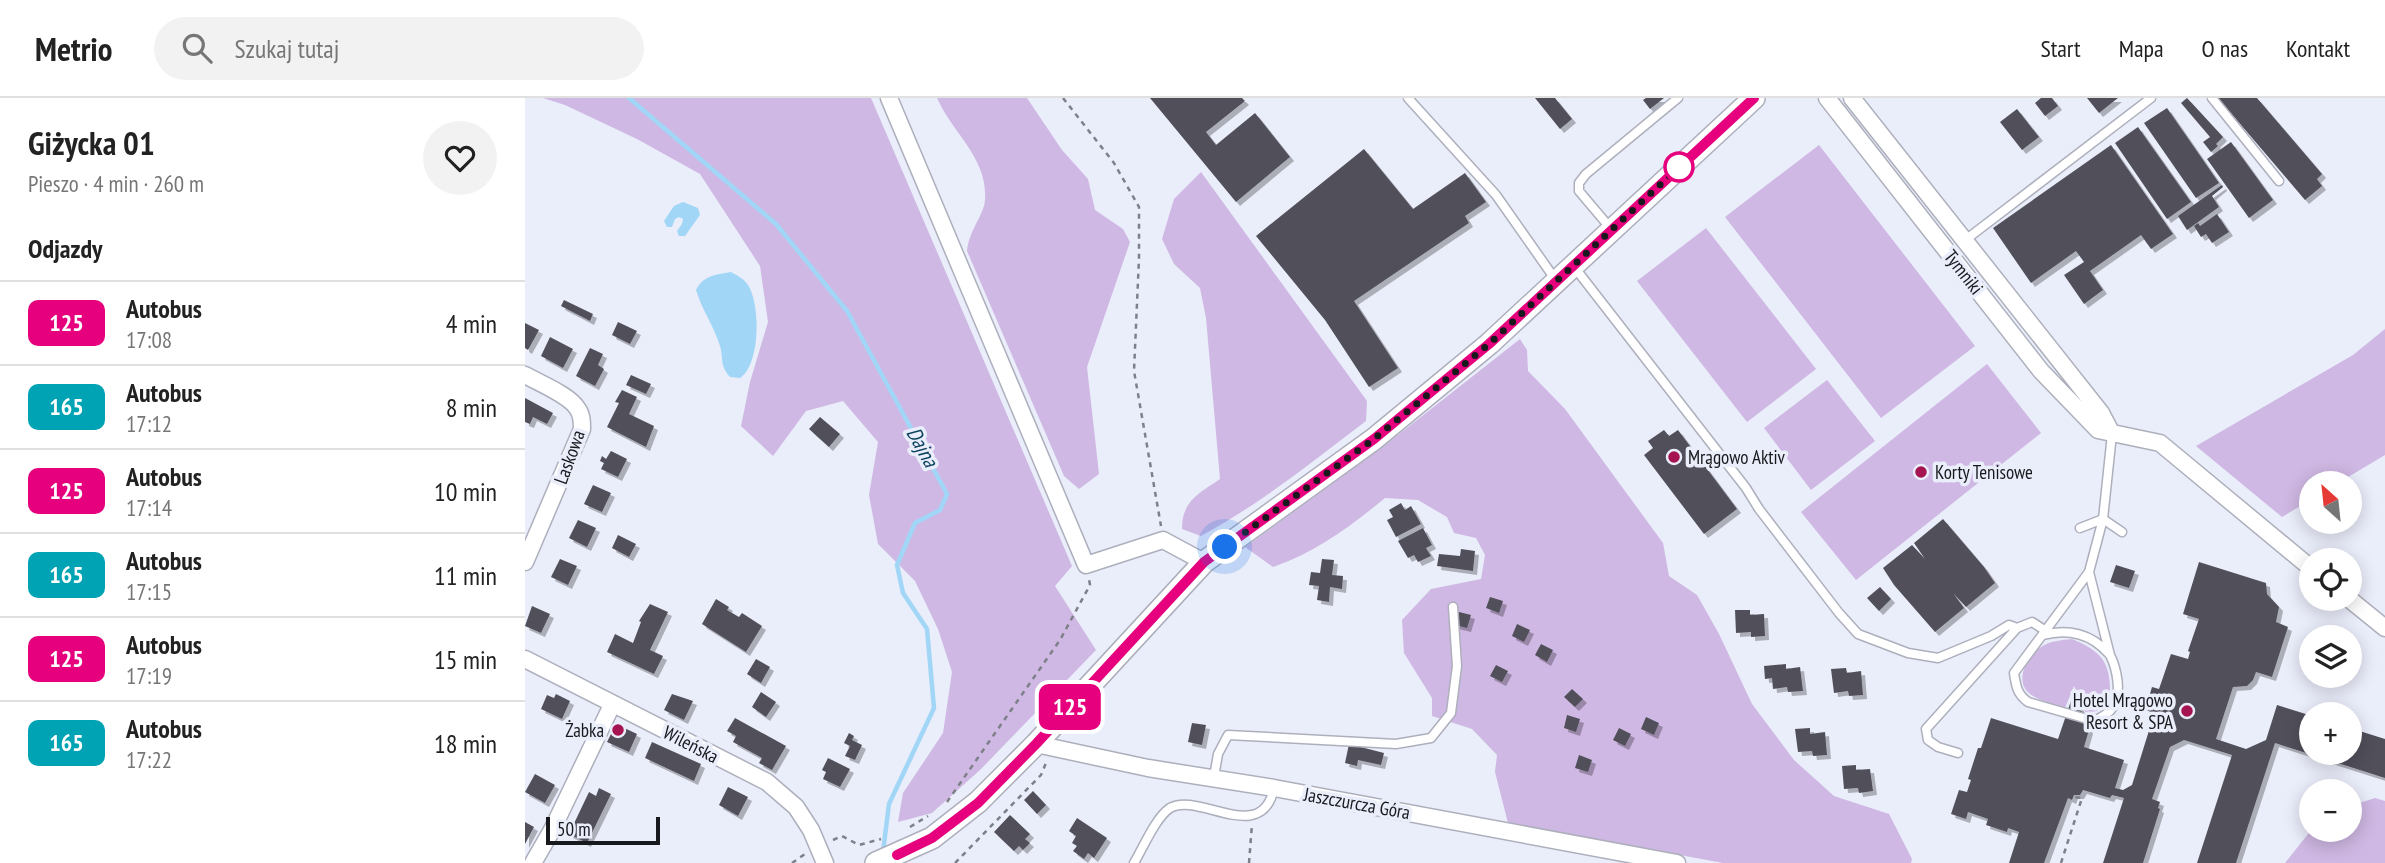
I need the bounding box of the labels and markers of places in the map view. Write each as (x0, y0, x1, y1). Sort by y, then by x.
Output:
unlabelled marker (1664, 152, 1694, 182)
place label: Mrągowo Aktiv (1688, 445, 1786, 469)
marker: Mrągowo Aktiv (1666, 449, 1682, 465)
place label: Korty Tenisowe (1935, 460, 2033, 484)
marker: Korty Tenisowe (1913, 464, 1929, 480)
place label: Hotel Mrągowo Resort & SPA (2073, 688, 2173, 734)
marker: Hotel Mrągowo Resort & SPA (2179, 703, 2195, 719)
place label: Żabka (565, 718, 604, 742)
marker: Żabka (610, 722, 626, 738)

